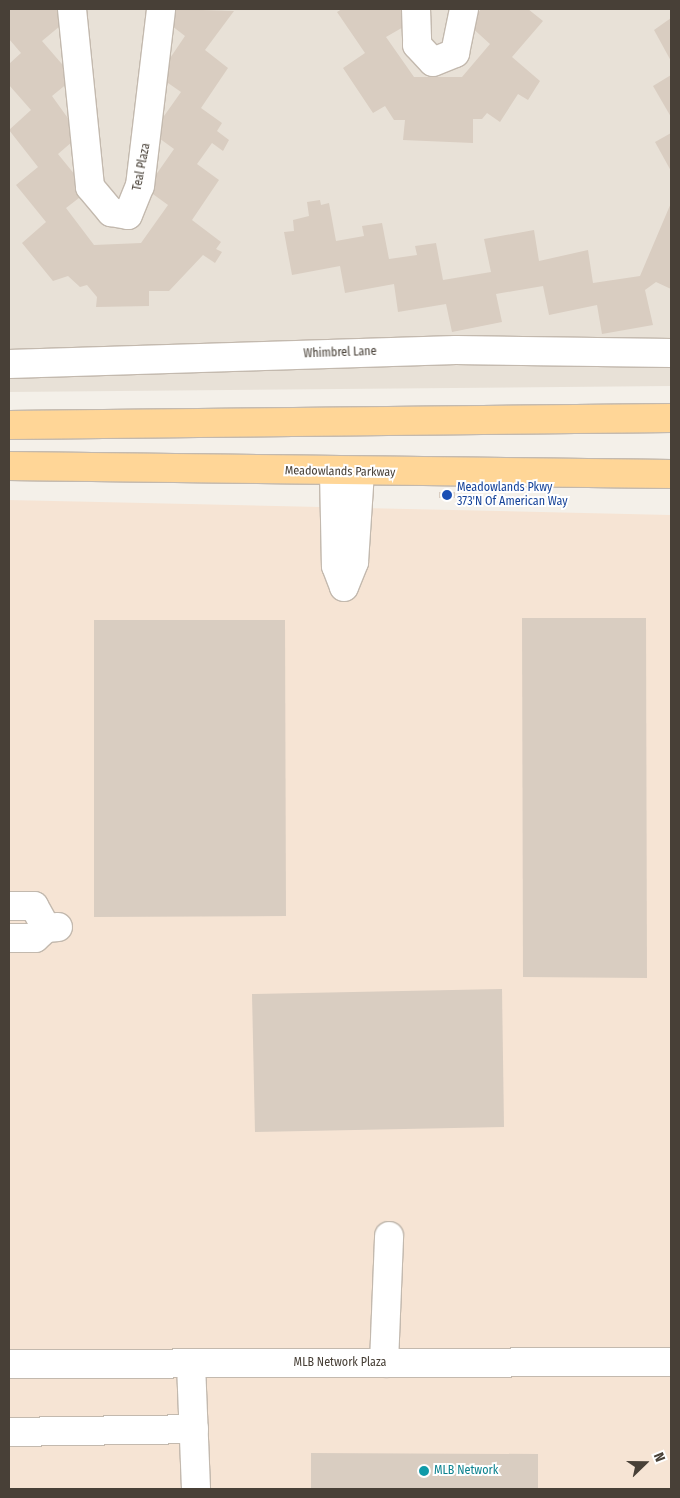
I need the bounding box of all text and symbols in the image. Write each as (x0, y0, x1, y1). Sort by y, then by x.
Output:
street label: Teal Plaza (130, 142, 154, 192)
street label: Whimbrel Lane (303, 345, 377, 361)
street label: Meadowlands Parkway (285, 464, 395, 480)
place label: Meadowlands Pkwy 373'N Of American Way (457, 481, 567, 509)
marker: Meadowlands Pkwy 373'N Of American Way (441, 489, 453, 501)
street label: MLB Network Plaza (294, 1356, 386, 1370)
north arrow (620, 1438, 670, 1488)
text: N (650, 1450, 669, 1464)
place label: MLB Network (434, 1464, 498, 1478)
marker: MLB Network (418, 1465, 430, 1477)

